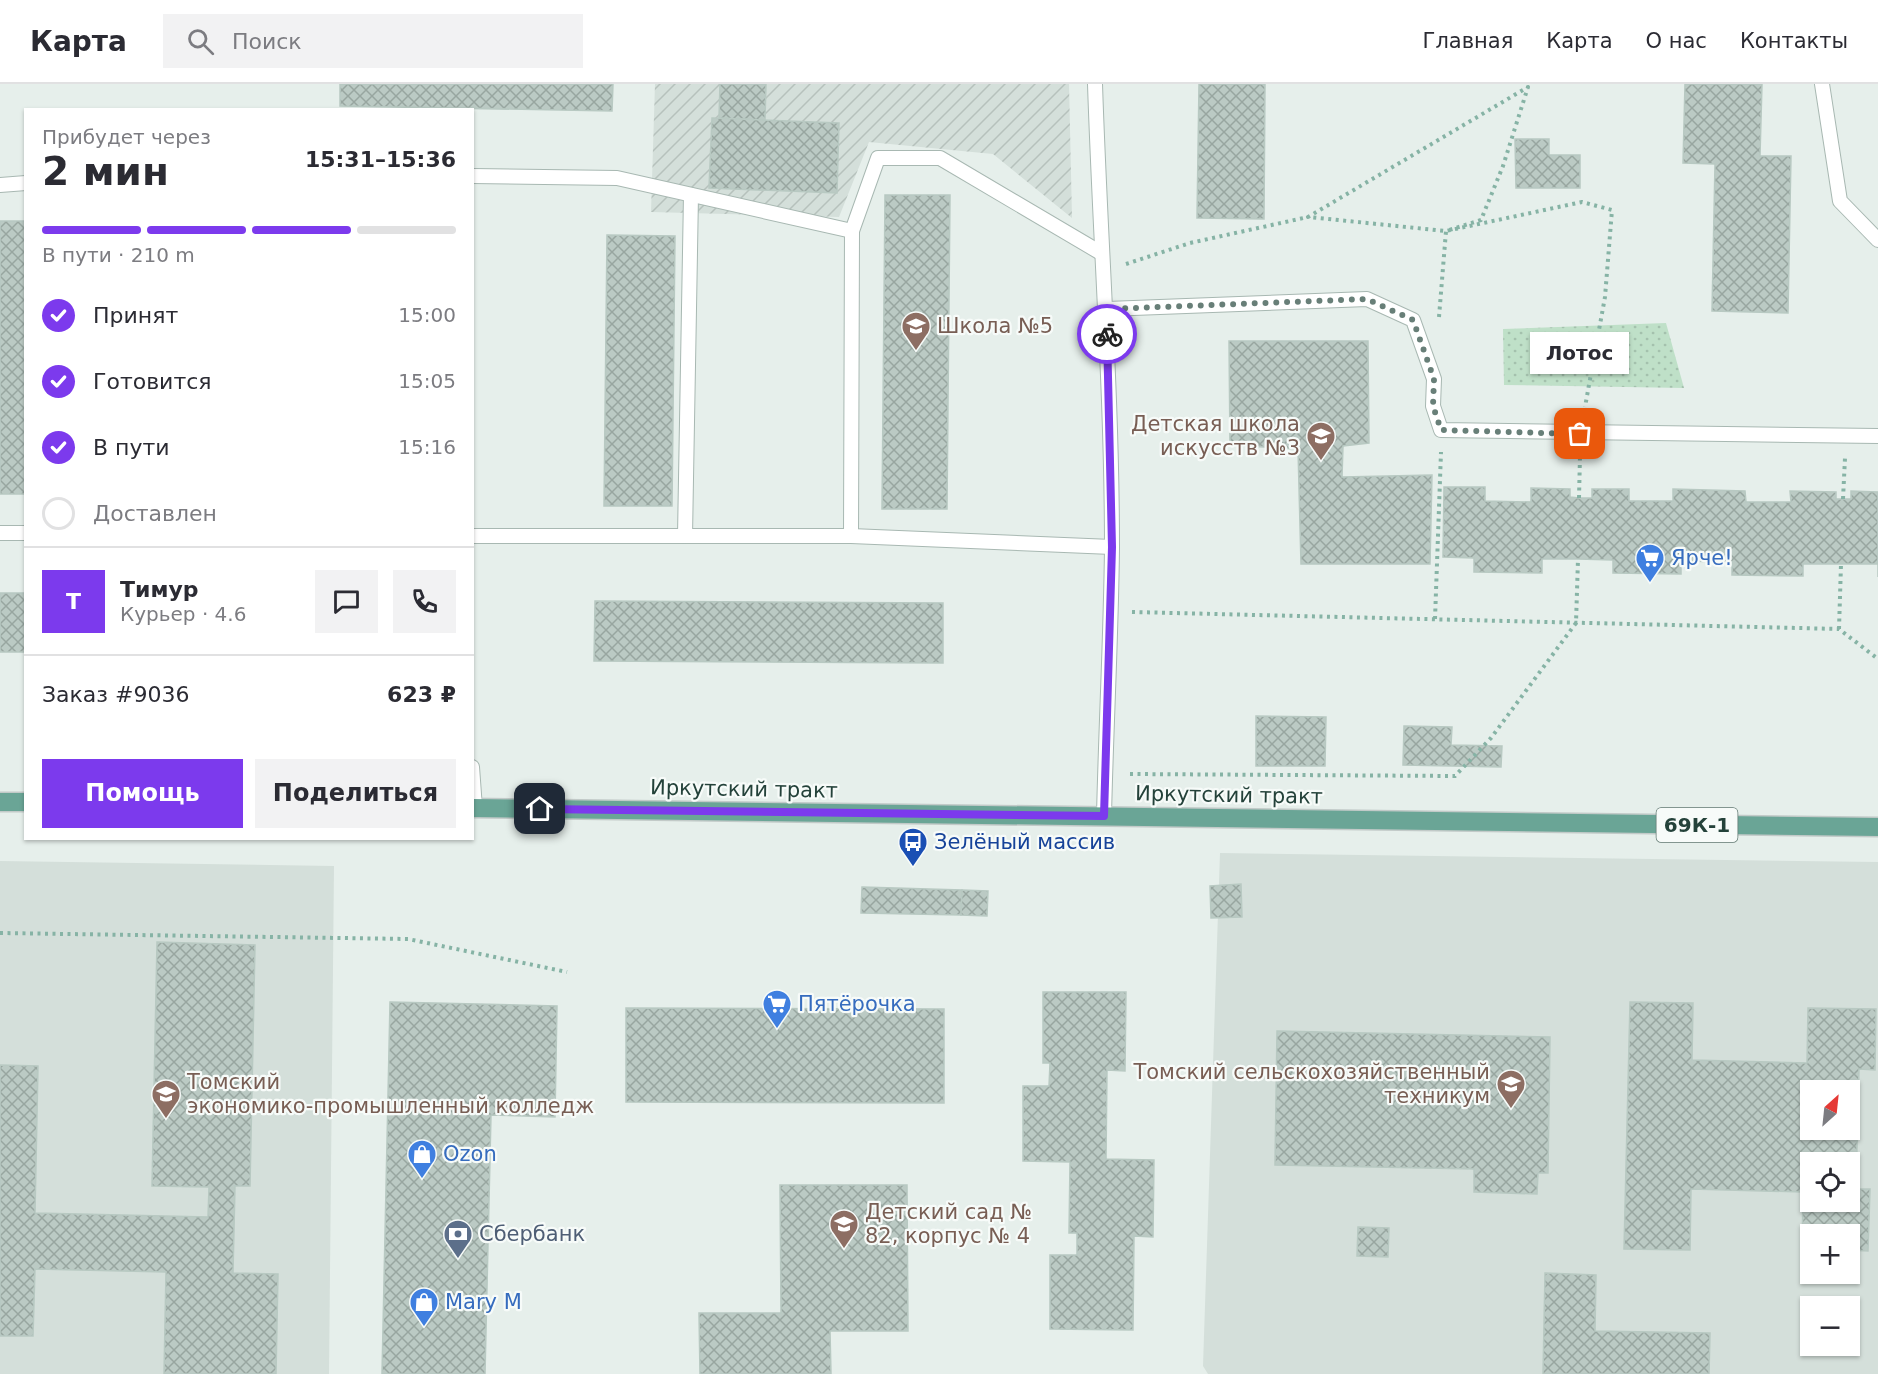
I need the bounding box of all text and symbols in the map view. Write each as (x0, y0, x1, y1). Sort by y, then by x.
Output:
search box (163, 14, 583, 68)
text: Карта (30, 25, 127, 58)
icon: search (184, 25, 217, 58)
text: Поиск (232, 29, 302, 54)
text: Главная (1423, 29, 1513, 53)
text: Карта (1546, 29, 1613, 53)
text: О нас (1646, 29, 1707, 53)
text: Контакты (1740, 29, 1848, 53)
text: Прибудет через (42, 125, 211, 149)
text: 15:31–15:36 (305, 147, 456, 172)
text: 2 мин (42, 149, 169, 194)
text: В пути · 210 m (42, 243, 195, 267)
icon: check (42, 299, 75, 332)
text: Принят (93, 303, 178, 328)
text: 15:00 (398, 303, 456, 327)
courier (1077, 304, 1137, 364)
school or university icon: Школа №5 (900, 310, 932, 352)
place label: Школа №5 (937, 314, 1053, 338)
icon: bike (1091, 318, 1124, 351)
callout: Лотос (1530, 332, 1630, 374)
text: Лотос (1546, 341, 1613, 365)
icon: check (42, 365, 75, 398)
text: Готовится (93, 369, 212, 394)
text: 15:05 (398, 369, 456, 393)
pin (1554, 408, 1605, 459)
place label: Детская школа искусств №3 (1131, 412, 1300, 460)
icon: bag (1563, 417, 1596, 450)
school or university icon: Детская школа искусств №3 (1305, 420, 1337, 462)
icon: check (42, 431, 75, 464)
text: В пути (93, 435, 170, 460)
text: 15:16 (398, 435, 456, 459)
text: Доставлен (93, 501, 217, 526)
supermarket icon: Ярче! (1634, 542, 1666, 584)
place label: Ярче! (1671, 546, 1733, 570)
button: chat (315, 570, 378, 633)
button: phone (393, 570, 456, 633)
text: Тимур (120, 577, 199, 602)
text: Т (66, 589, 81, 614)
text: Курьер · 4.6 (120, 602, 246, 626)
text: Заказ #9036 (42, 682, 189, 707)
text: 623 ₽ (387, 682, 456, 707)
button: Помощь (42, 759, 243, 828)
button: Поделиться (255, 759, 456, 828)
street label: Иркутский тракт (650, 775, 838, 803)
street label: Иркутский тракт (1135, 781, 1323, 809)
pin (514, 783, 565, 834)
icon: home (523, 792, 556, 825)
road number: 69К-1 (1656, 808, 1738, 842)
bus stop icon: Зелёный массив (897, 826, 929, 868)
place label: Зелёный массив (934, 830, 1115, 854)
supermarket icon: Пятёрочка (761, 988, 793, 1030)
place label: Пятёрочка (798, 992, 916, 1016)
place label: Томский сельскохозяйственный техникум (1132, 1060, 1490, 1108)
school or university icon: Томский сельскохозяйственный техникум (1495, 1068, 1527, 1110)
place label: Томский экономико-промышленный колледж (186, 1070, 594, 1118)
school or university icon: Томский экономико-промышленный колледж (150, 1078, 182, 1120)
north arrow (1800, 1080, 1860, 1140)
map controls (1800, 1080, 1860, 1356)
shop icon: Ozon (406, 1138, 438, 1180)
place label: Ozon (443, 1142, 497, 1166)
button: locate (1800, 1152, 1860, 1212)
place label: Детский сад № 82, корпус № 4 (865, 1200, 1032, 1248)
school or university icon: Детский сад № 82, корпус № 4 (828, 1208, 860, 1250)
bank icon: Сбербанк (442, 1218, 474, 1260)
place label: Сбербанк (479, 1222, 585, 1246)
button: + (1800, 1224, 1860, 1284)
shop icon: Mary M (408, 1286, 440, 1328)
place label: Mary M (445, 1290, 522, 1314)
button: − (1800, 1296, 1860, 1356)

